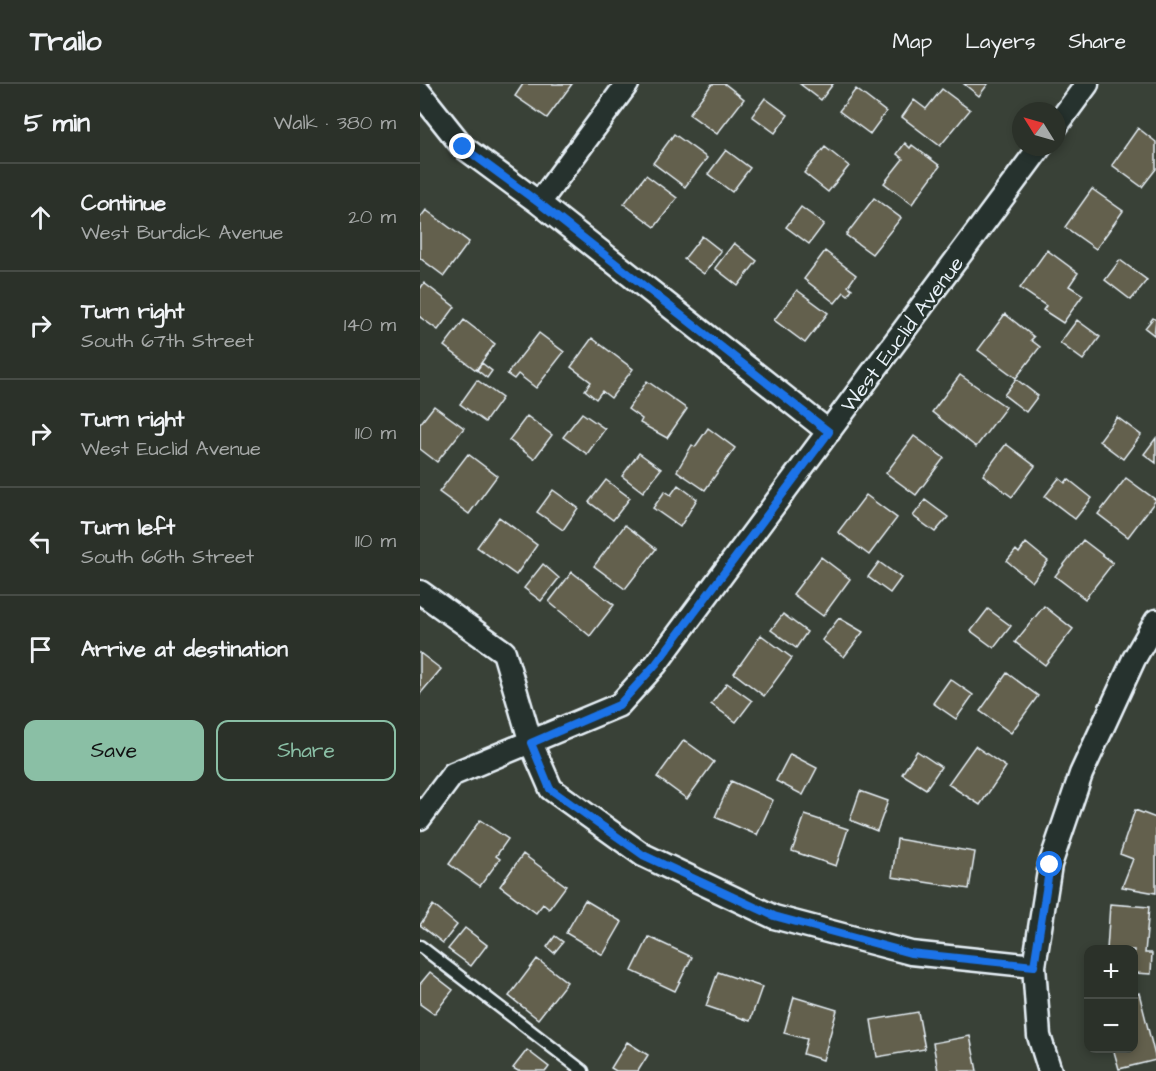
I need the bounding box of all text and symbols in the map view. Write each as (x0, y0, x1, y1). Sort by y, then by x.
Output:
text: Trailo (30, 22, 102, 61)
text: Map (892, 27, 932, 56)
text: Layers (965, 27, 1035, 56)
text: Share (1068, 27, 1126, 56)
north arrow (1012, 102, 1066, 156)
text: 5 min (24, 105, 90, 141)
text: Walk · 380 m (273, 109, 396, 137)
route end (449, 133, 475, 159)
text: Continue (81, 188, 166, 219)
icon: ahead (24, 201, 57, 234)
text: 20 m (348, 203, 396, 231)
text: West Burdick Avenue (81, 219, 283, 247)
street label: West Euclid Avenue (834, 250, 971, 418)
text: Turn right (81, 296, 184, 327)
icon: right (24, 309, 57, 342)
text: 140 m (344, 311, 396, 339)
text: South 67th Street (81, 327, 254, 355)
text: Turn right (81, 404, 184, 435)
icon: right (24, 417, 57, 450)
text: 110 m (355, 419, 396, 447)
text: West Euclid Avenue (81, 435, 261, 463)
text: Turn left (81, 512, 175, 543)
icon: left (24, 525, 57, 558)
text: 110 m (355, 527, 396, 555)
text: South 66th Street (81, 543, 254, 571)
icon: arrive (24, 633, 57, 666)
text: Arrive at destination (81, 634, 288, 665)
button: Save (24, 720, 204, 781)
button: Share (216, 720, 396, 781)
route start (1036, 851, 1062, 877)
map controls (1084, 945, 1138, 1053)
button: + (1084, 945, 1138, 999)
button: − (1084, 999, 1138, 1053)

